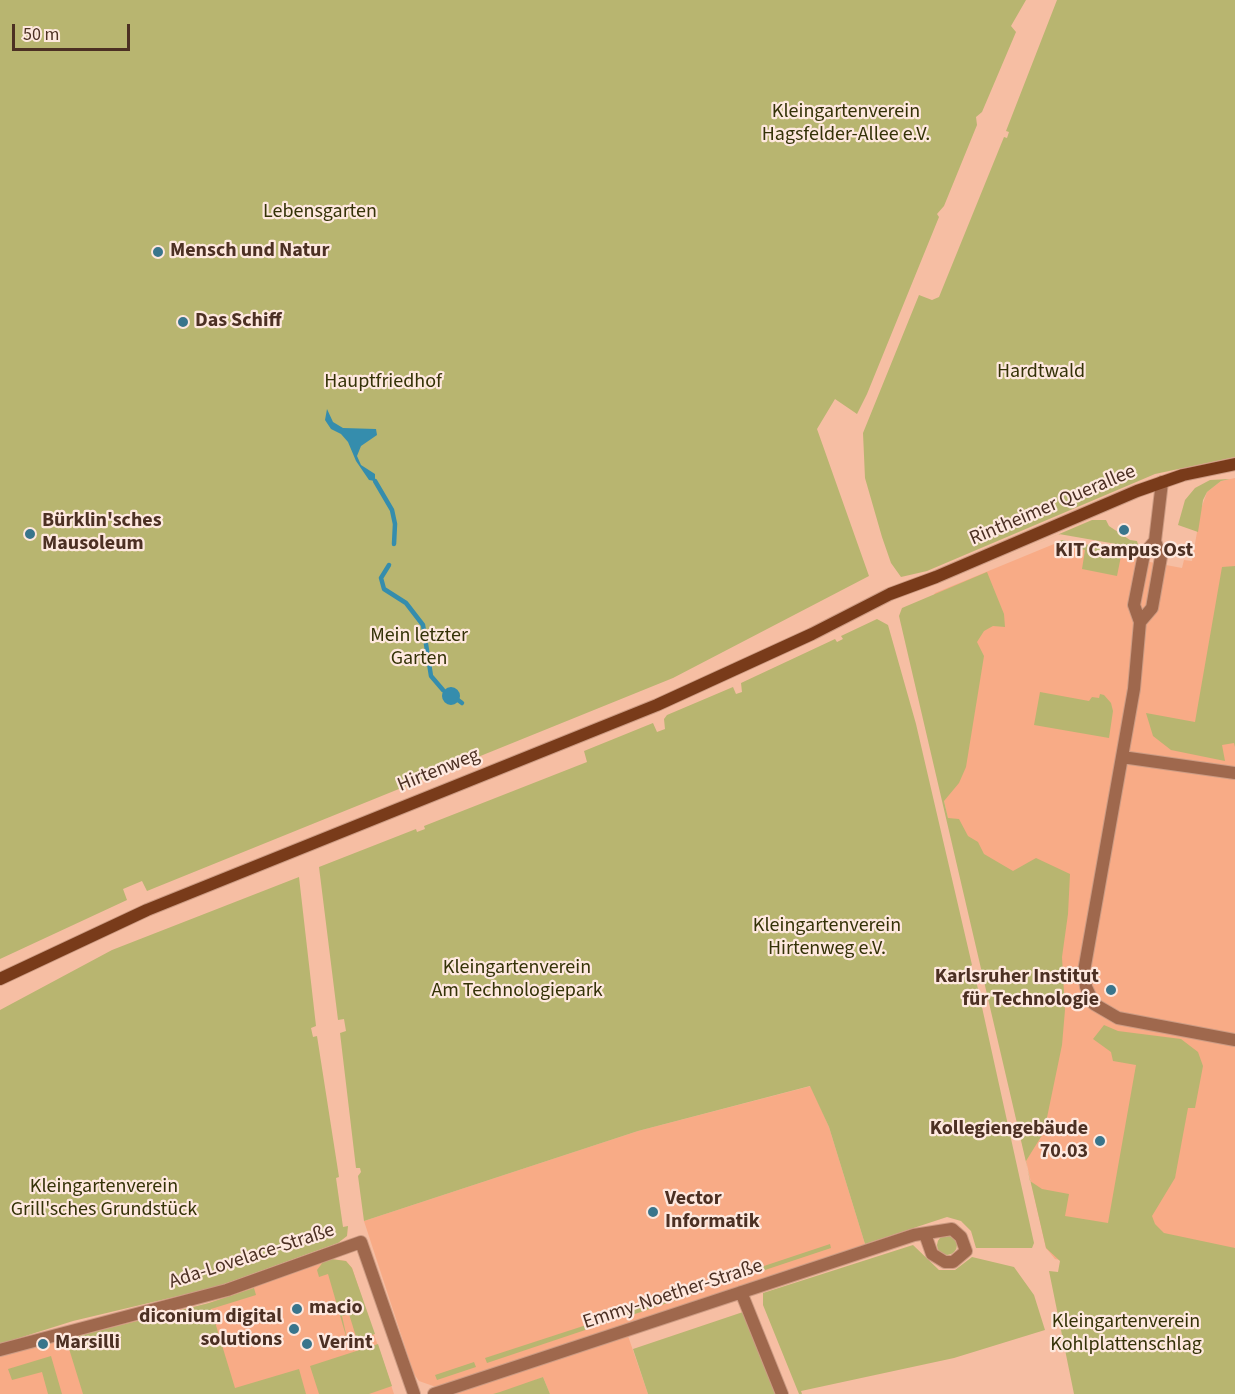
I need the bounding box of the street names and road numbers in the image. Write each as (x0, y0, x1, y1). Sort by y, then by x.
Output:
street label: Rintheimer Querallee (966, 460, 1140, 552)
street label: Hirtenweg (394, 744, 484, 798)
street label: Ada-Lovelace-Straße (166, 1219, 338, 1295)
street label: Emmy-Noether-Straße (580, 1255, 766, 1335)

